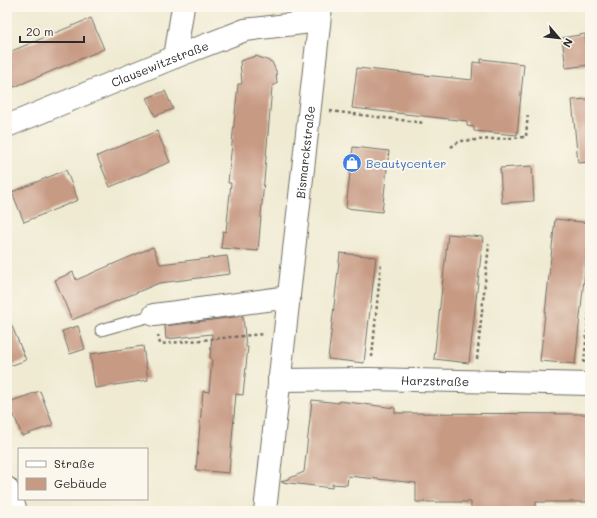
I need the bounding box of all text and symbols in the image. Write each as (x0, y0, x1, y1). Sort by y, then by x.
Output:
scale bar (20, 18, 84, 44)
north arrow (539, 18, 579, 58)
text: 20 m (26, 23, 54, 39)
text: N (560, 36, 577, 50)
street label: Clausewitzstraße (109, 37, 211, 90)
street label: Bismarckstraße (292, 105, 318, 199)
shop icon: Beautycenter (341, 152, 363, 174)
place label: Beautycenter (366, 155, 446, 171)
street label: Harzstraße (401, 372, 469, 389)
legend (18, 448, 148, 500)
text: Straße (54, 455, 95, 471)
text: Gebäude (54, 475, 107, 491)

